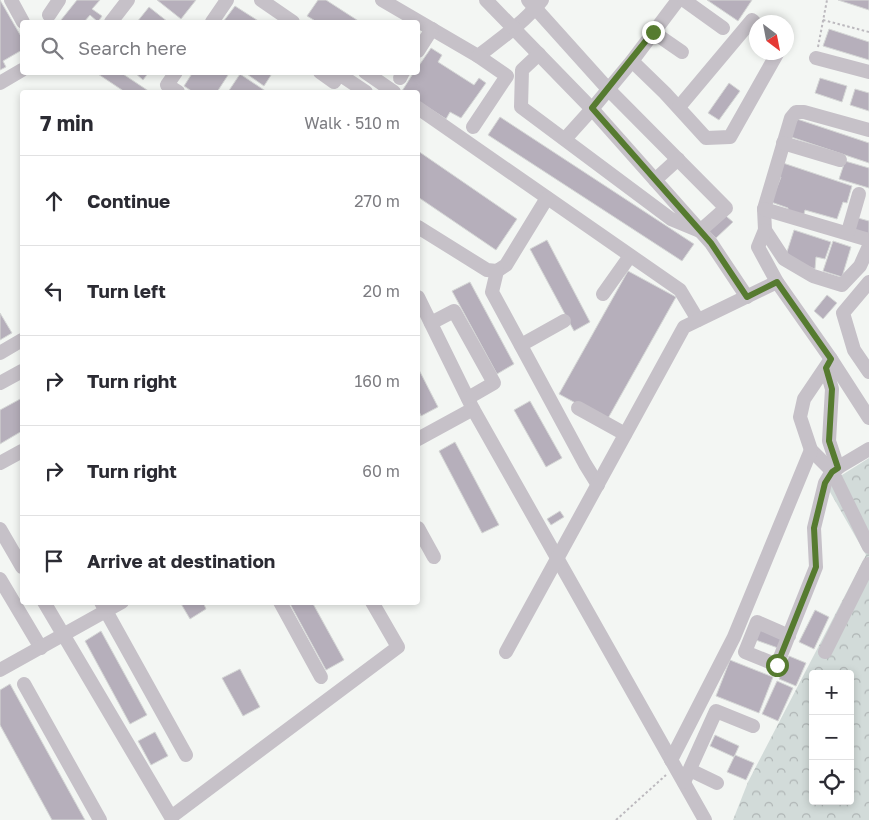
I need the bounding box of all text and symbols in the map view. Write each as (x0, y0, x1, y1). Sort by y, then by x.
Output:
north arrow (749, 15, 794, 60)
search box (20, 20, 420, 75)
route end (642, 21, 665, 44)
icon: search (38, 34, 66, 62)
text: Search here (78, 36, 187, 59)
text: 7 min (40, 110, 94, 136)
text: Walk · 510 m (304, 113, 400, 133)
icon: ahead (40, 187, 68, 215)
text: Continue (87, 189, 170, 212)
text: 270 m (354, 191, 400, 211)
icon: left (40, 277, 68, 305)
text: Turn left (87, 279, 166, 302)
text: 20 m (363, 281, 400, 301)
icon: right (40, 367, 68, 395)
text: Turn right (87, 369, 177, 392)
text: 160 m (354, 371, 400, 391)
icon: right (40, 457, 68, 485)
text: Turn right (87, 459, 177, 482)
text: 60 m (362, 461, 400, 481)
icon: arrive (40, 547, 68, 575)
text: Arrive at destination (87, 549, 275, 572)
route start (766, 654, 789, 677)
map controls (809, 670, 854, 805)
button: + (809, 670, 854, 715)
button: − (809, 715, 854, 760)
button: locate (809, 760, 854, 805)

